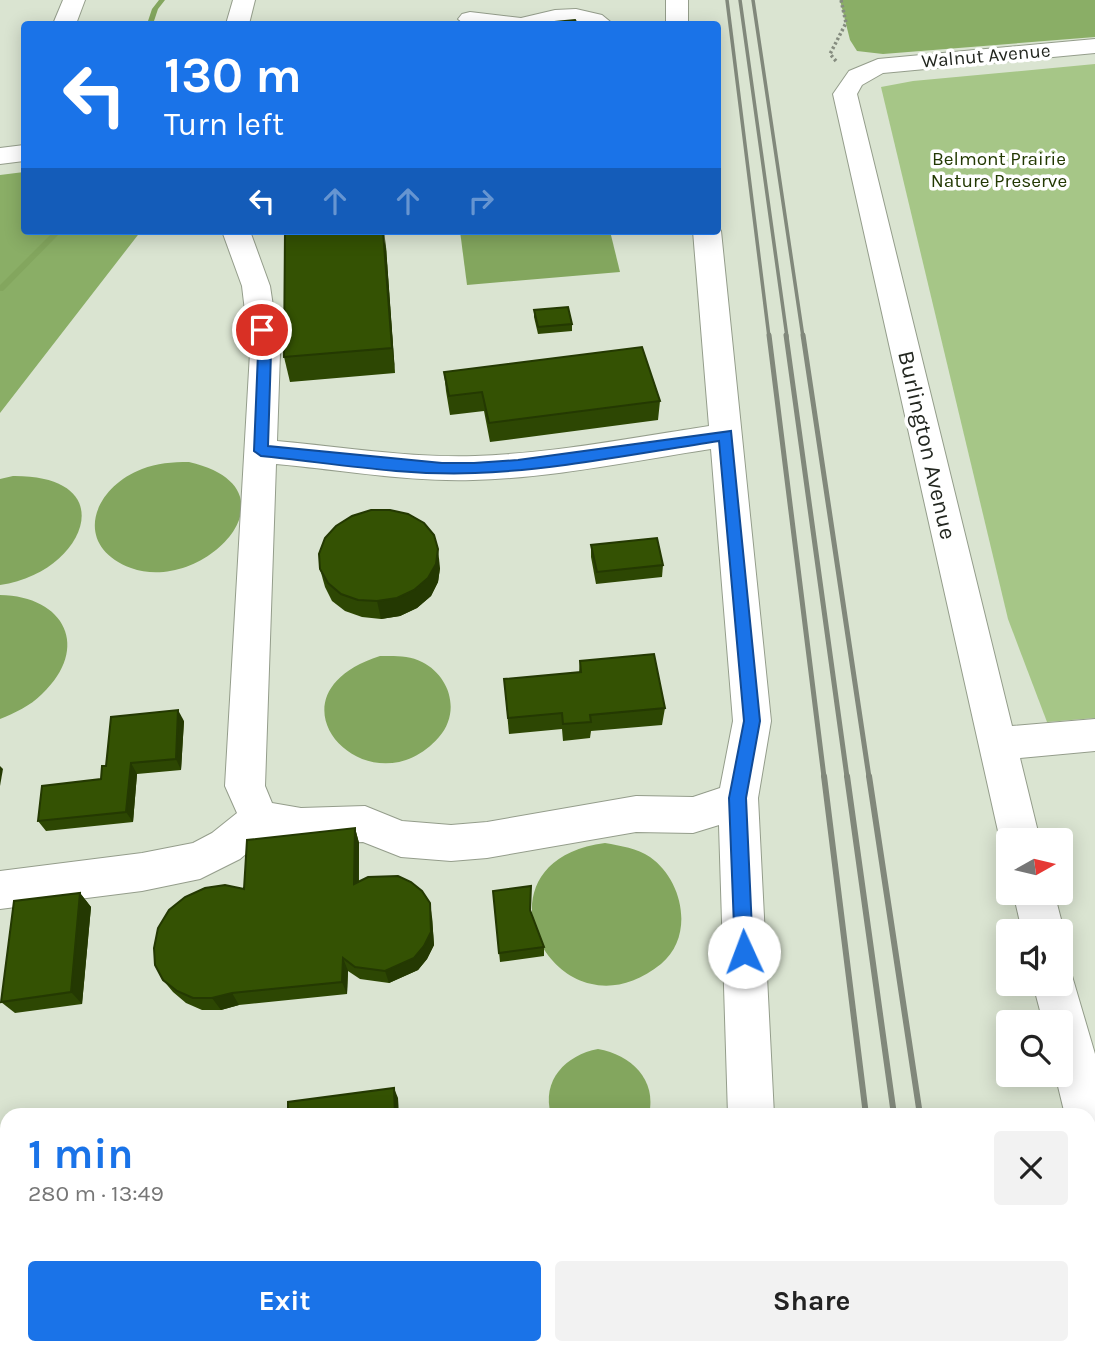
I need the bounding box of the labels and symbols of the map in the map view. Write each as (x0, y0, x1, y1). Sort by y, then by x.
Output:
street label: Walnut Avenue (921, 39, 1051, 73)
park label: Belmont Prairie Nature Preserve (931, 148, 1067, 192)
pin (232, 300, 292, 360)
street label: Burlington Avenue (892, 348, 962, 542)
north arrow (996, 828, 1073, 905)
position arrow (707, 915, 781, 989)

